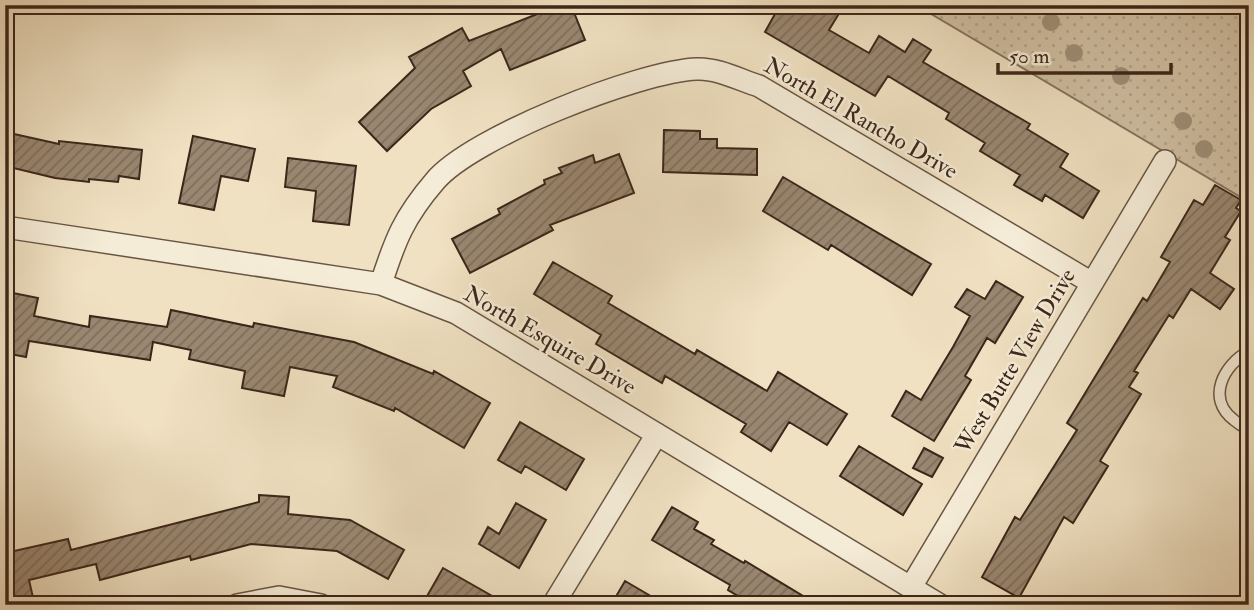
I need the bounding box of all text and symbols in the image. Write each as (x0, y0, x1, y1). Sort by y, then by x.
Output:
scale bar (998, 32, 1172, 76)
text: 50 m (1009, 43, 1050, 70)
street label: North El Rancho Drive (759, 51, 963, 185)
street label: West Butte View Drive (948, 263, 1082, 460)
street label: North Esquire Drive (459, 279, 642, 401)

